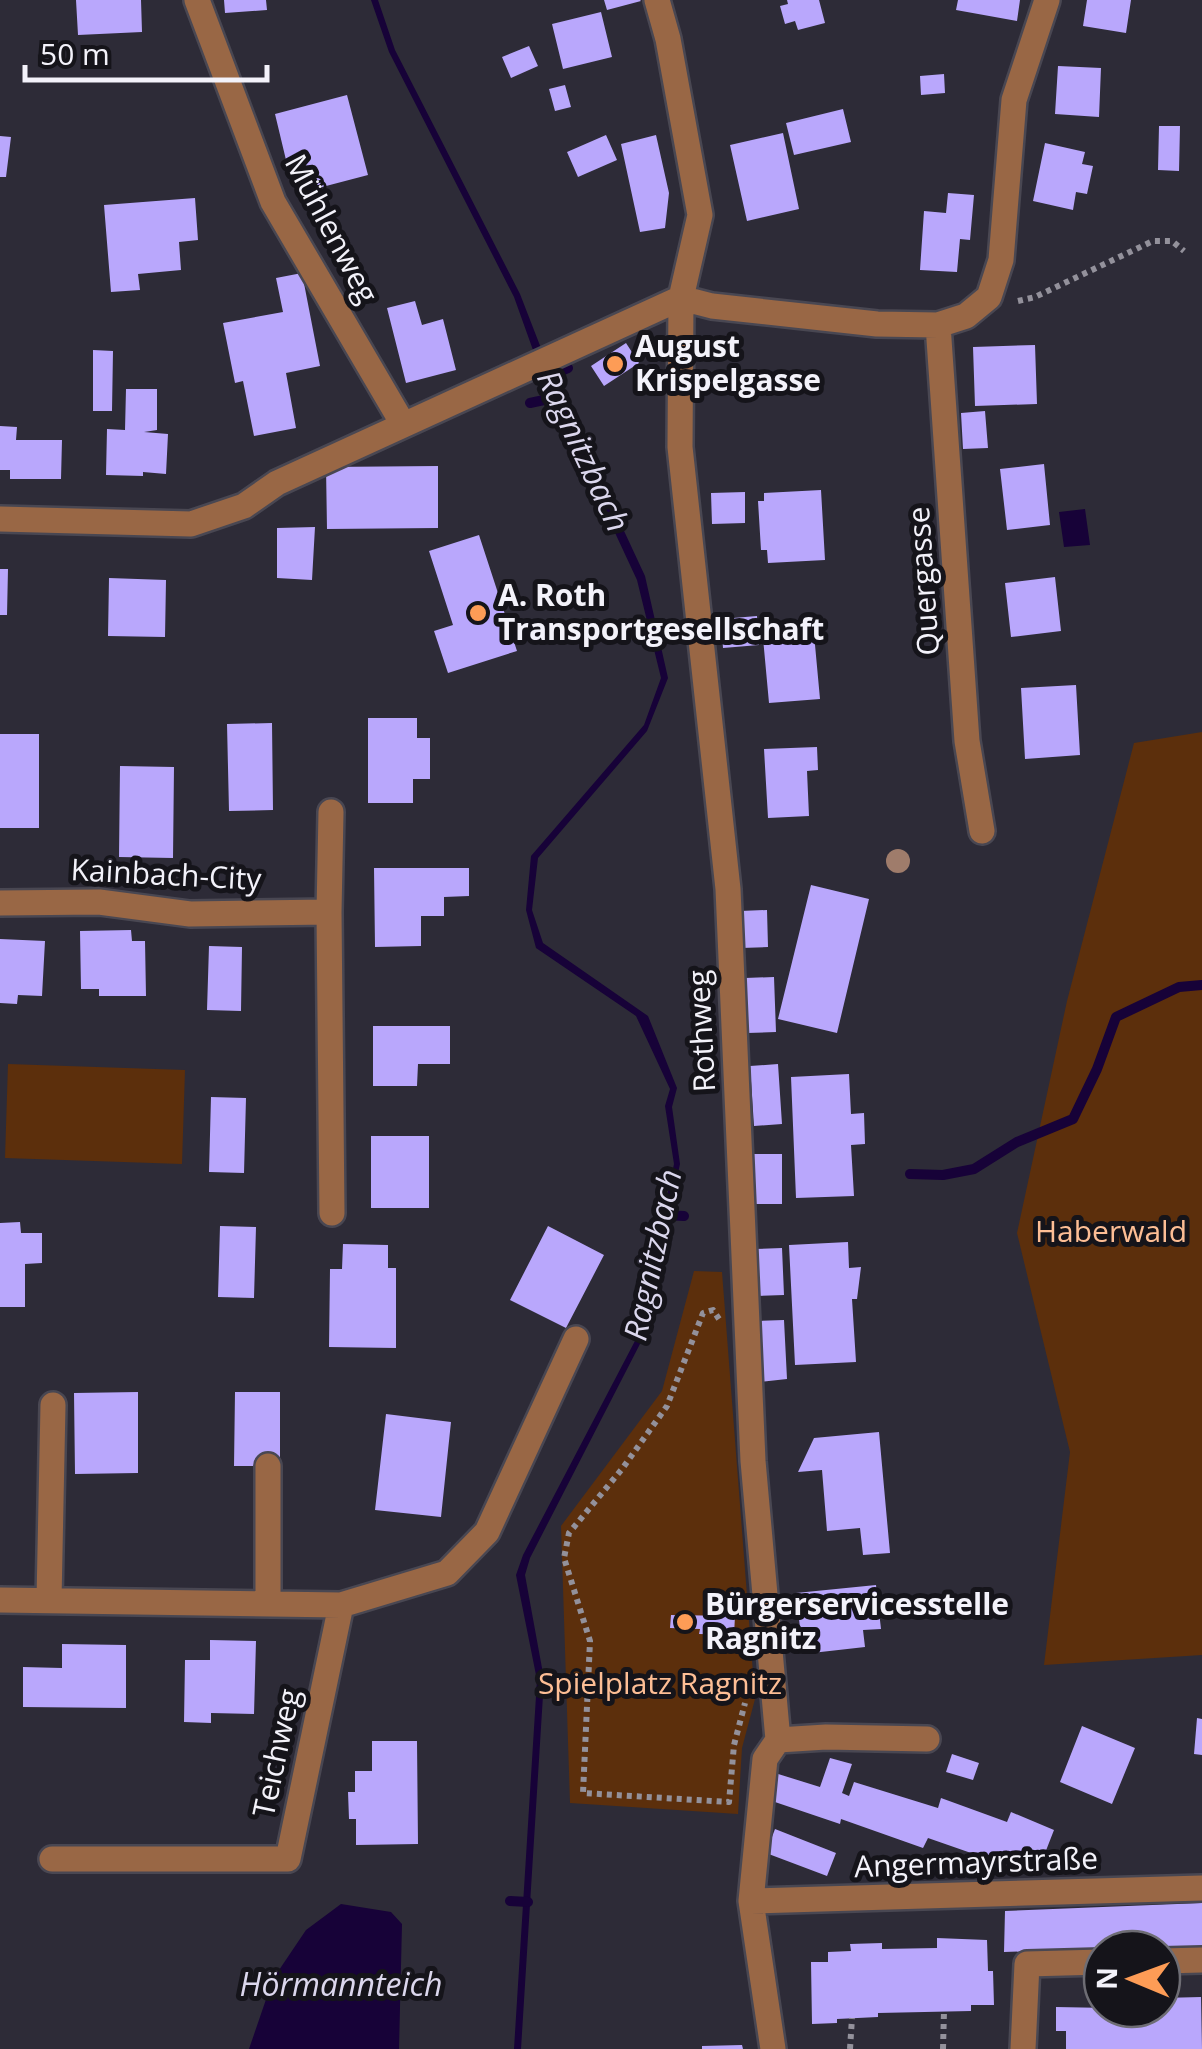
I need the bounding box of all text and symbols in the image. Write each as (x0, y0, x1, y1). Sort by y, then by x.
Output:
scale bar (25, 20, 268, 82)
text: 50 m (40, 33, 110, 74)
street label: Mühlenweg (276, 147, 389, 310)
place label: August Krispelgasse (635, 325, 821, 400)
marker: August Krispelgasse (604, 353, 626, 375)
water label: Ragnitzbach (528, 363, 641, 538)
street label: Quergasse (897, 505, 948, 657)
place label: A. Roth Transportgesellschaft (498, 574, 824, 649)
marker: A. Roth Transportgesellschaft (467, 602, 489, 624)
street label: Kainbach-City (70, 848, 263, 899)
street label: Rothweg (677, 969, 724, 1093)
water label: Ragnitzbach (612, 1165, 691, 1344)
park label: Haberwald (1035, 1210, 1187, 1251)
place label: Bürgerservicesstelle Ragnitz (705, 1583, 1009, 1658)
marker: Bürgerservicesstelle Ragnitz (674, 1611, 696, 1633)
park label: Spielplatz Ragnitz (538, 1662, 782, 1703)
street label: Teichweg (242, 1685, 309, 1821)
street label: Angermayrstraße (853, 1837, 1099, 1886)
north arrow (1082, 1929, 1182, 2029)
water label: Hörmannteich (240, 1962, 442, 2005)
text: N (1087, 1967, 1125, 1990)

